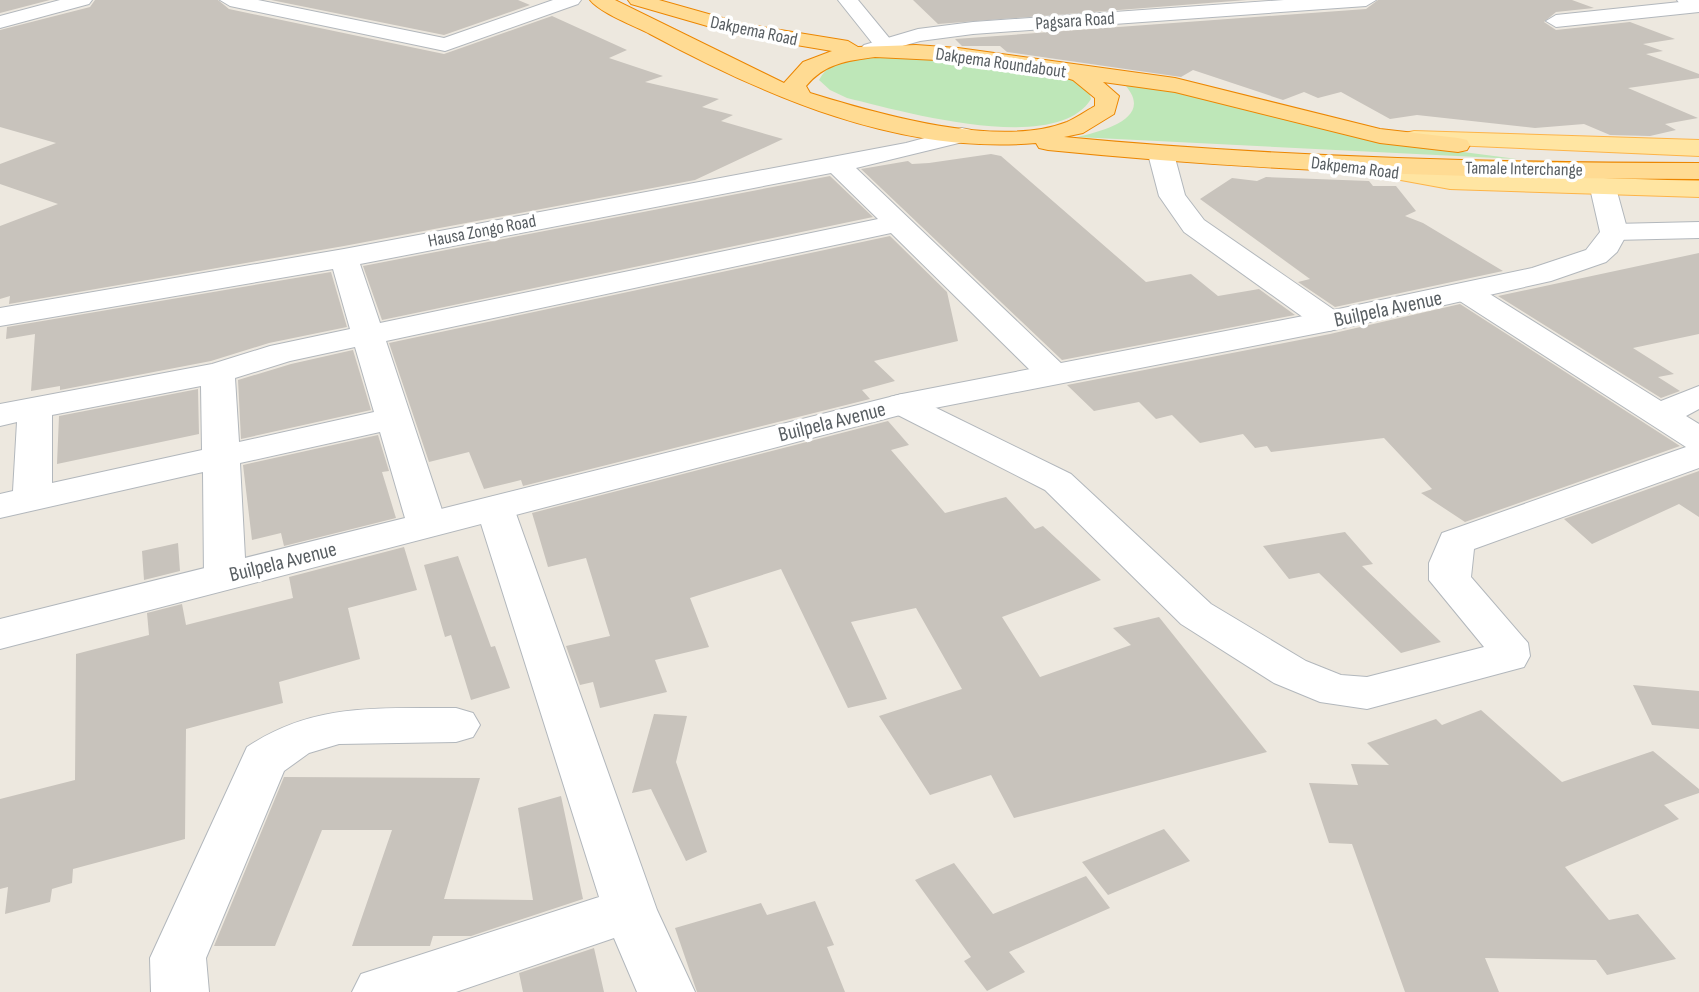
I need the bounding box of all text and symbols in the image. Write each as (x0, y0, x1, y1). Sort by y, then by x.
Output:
street label: Pagsara Road (1035, 8, 1115, 34)
street label: Dakpema Road (709, 12, 799, 50)
street label: Dakpema Roundabout (934, 43, 1068, 83)
street label: Dakpema Road (1310, 152, 1400, 184)
street label: Tamale Interchange (1465, 157, 1583, 181)
street label: Hausa Zongo Road (426, 210, 538, 252)
street label: Builpela Avenue (1332, 285, 1444, 333)
street label: Builpela Avenue (776, 397, 888, 447)
street label: Builpela Avenue (227, 537, 339, 587)

